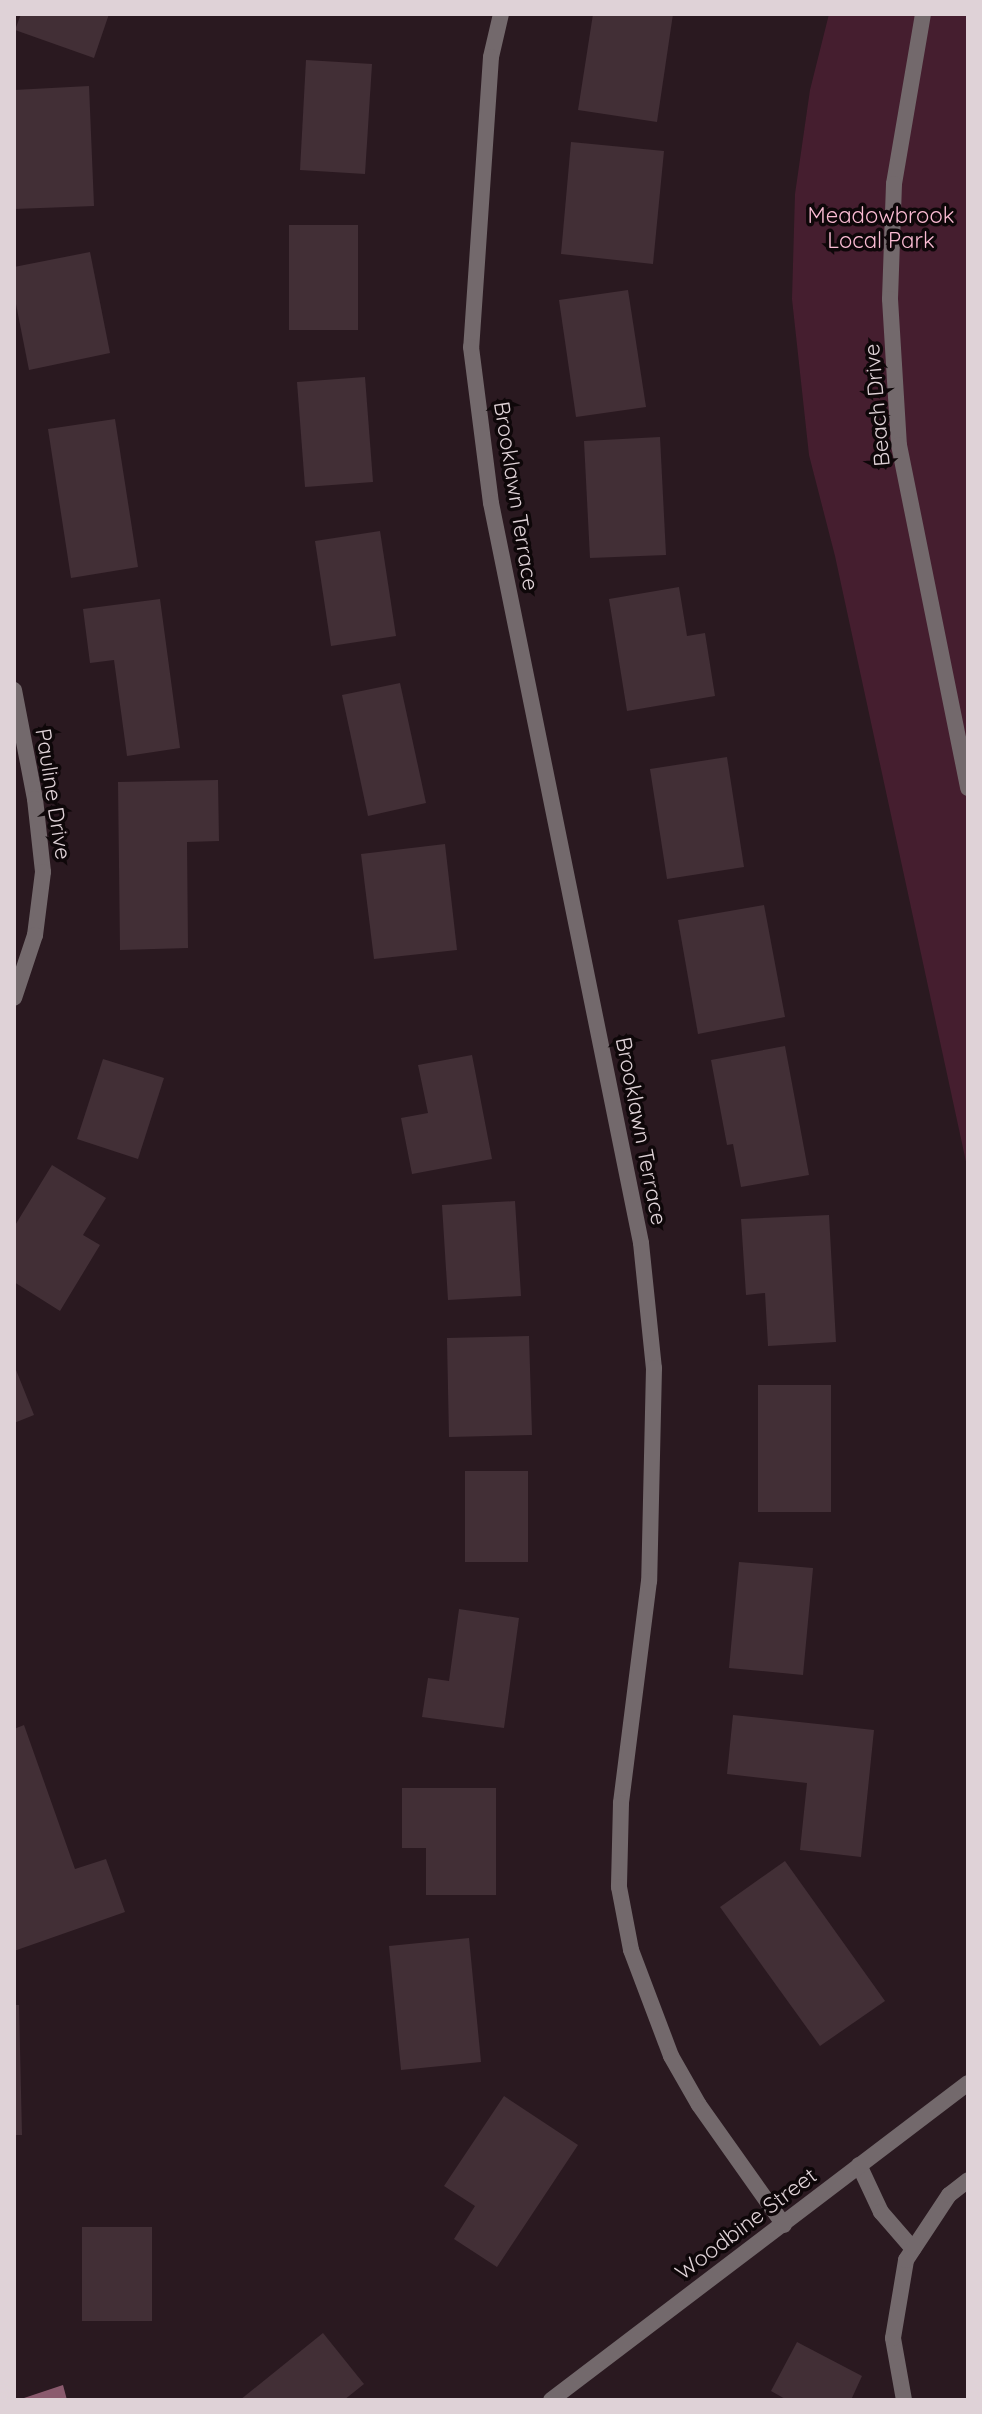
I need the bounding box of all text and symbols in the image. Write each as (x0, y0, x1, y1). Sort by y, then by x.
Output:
park label: Meadowbrook Local Park (808, 202, 954, 254)
street label: Beach Drive (858, 343, 896, 467)
street label: Brooklawn Terrace (488, 400, 544, 592)
street label: Pauline Drive (30, 726, 76, 862)
street label: Brooklawn Terrace (610, 1035, 672, 1227)
street label: Woodbine Street (670, 2162, 822, 2286)

